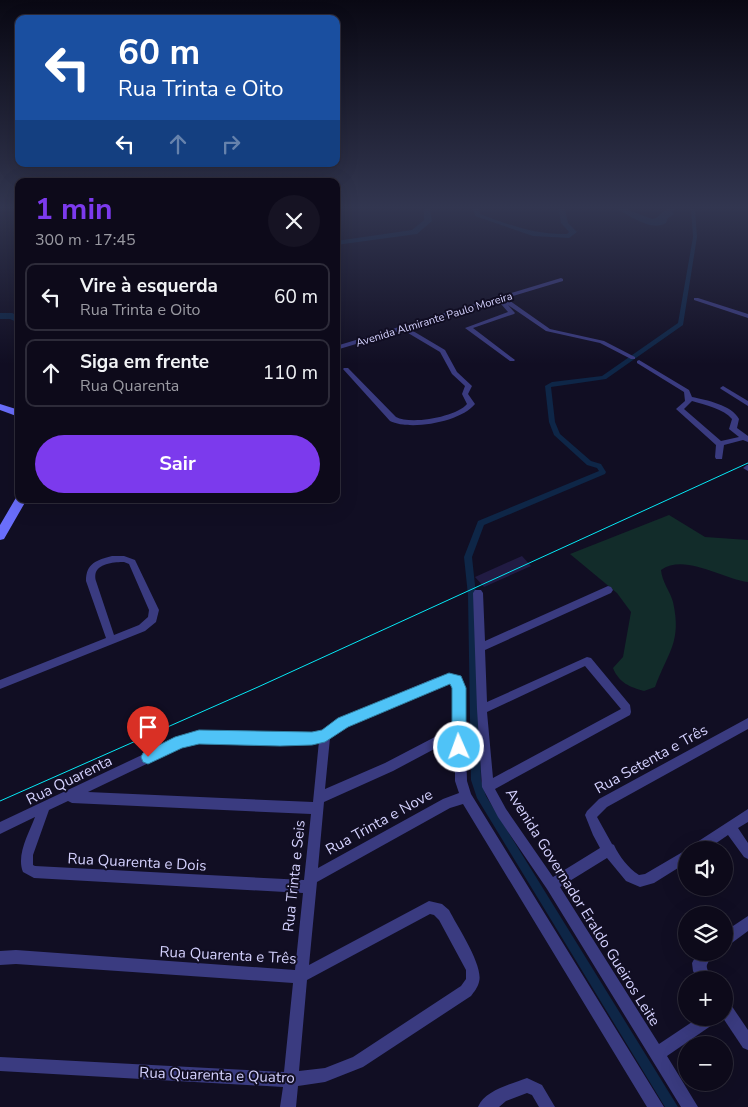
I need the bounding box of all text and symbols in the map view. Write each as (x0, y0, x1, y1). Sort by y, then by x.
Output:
text: 60 m (118, 29, 200, 76)
icon: left (35, 35, 100, 100)
text: Rua Trinta e Oito (118, 74, 284, 104)
icon: left (111, 130, 139, 158)
icon: ahead (164, 130, 192, 158)
icon: right (217, 130, 245, 158)
text: 1 min (35, 189, 113, 230)
button: close (268, 195, 320, 247)
text: 300 m · 17:45 (35, 229, 136, 251)
text: Vire à esquerda (80, 273, 218, 299)
icon: left (37, 283, 65, 311)
text: 60 m (274, 284, 318, 310)
street label: Avenida Almirante Paulo Moreira (354, 288, 514, 350)
text: Rua Trinta e Oito (80, 299, 200, 321)
text: Siga em frente (80, 349, 209, 375)
icon: ahead (37, 359, 65, 387)
text: 110 m (263, 360, 318, 386)
text: Rua Quarenta (80, 375, 179, 397)
button: Sair (35, 435, 320, 493)
pin (127, 706, 169, 757)
icon: arrive (134, 713, 162, 741)
position arrow (432, 720, 484, 772)
street label: Rua Setenta e Três (591, 720, 711, 798)
street label: Rua Quarenta (23, 751, 115, 809)
street label: Rua Trinta e Nove (322, 784, 436, 860)
street label: Avenida Governador Eraldo Gueiros Leite (501, 784, 665, 1030)
street label: Rua Trinta e Seis (278, 819, 310, 933)
map controls (678, 841, 733, 1091)
button: sound (678, 841, 733, 896)
street label: Rua Quarenta e Dois (67, 848, 207, 876)
button: layers (678, 906, 733, 961)
street label: Rua Quarenta e Três (159, 941, 297, 969)
button: + (678, 971, 733, 1026)
button: − (678, 1036, 733, 1091)
street label: Rua Quarenta e Quatro (139, 1062, 295, 1088)

